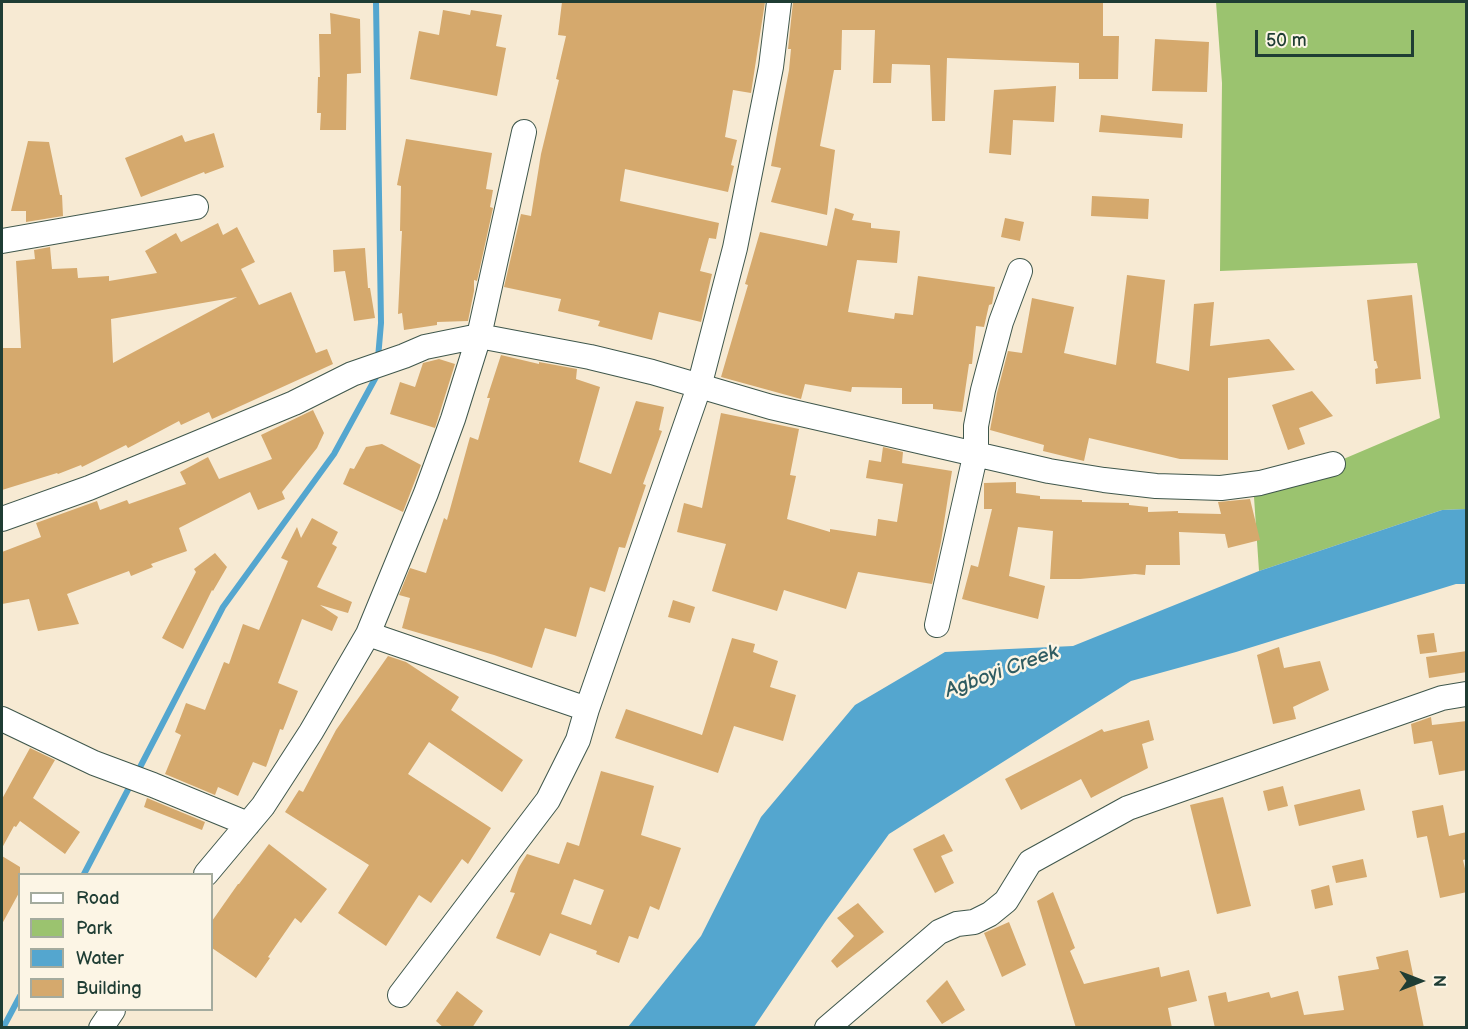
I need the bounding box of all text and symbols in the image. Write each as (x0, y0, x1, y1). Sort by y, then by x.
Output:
scale bar (1258, 18, 1417, 56)
text: 50 m (1266, 30, 1307, 51)
water label: Agboyi Creek (942, 640, 1062, 704)
legend (18, 873, 213, 1011)
text: Road (76, 888, 120, 909)
text: Park (76, 918, 112, 939)
text: Water (76, 948, 124, 969)
north arrow (1390, 951, 1450, 1011)
text: N (1429, 975, 1448, 987)
text: Building (76, 978, 142, 999)

